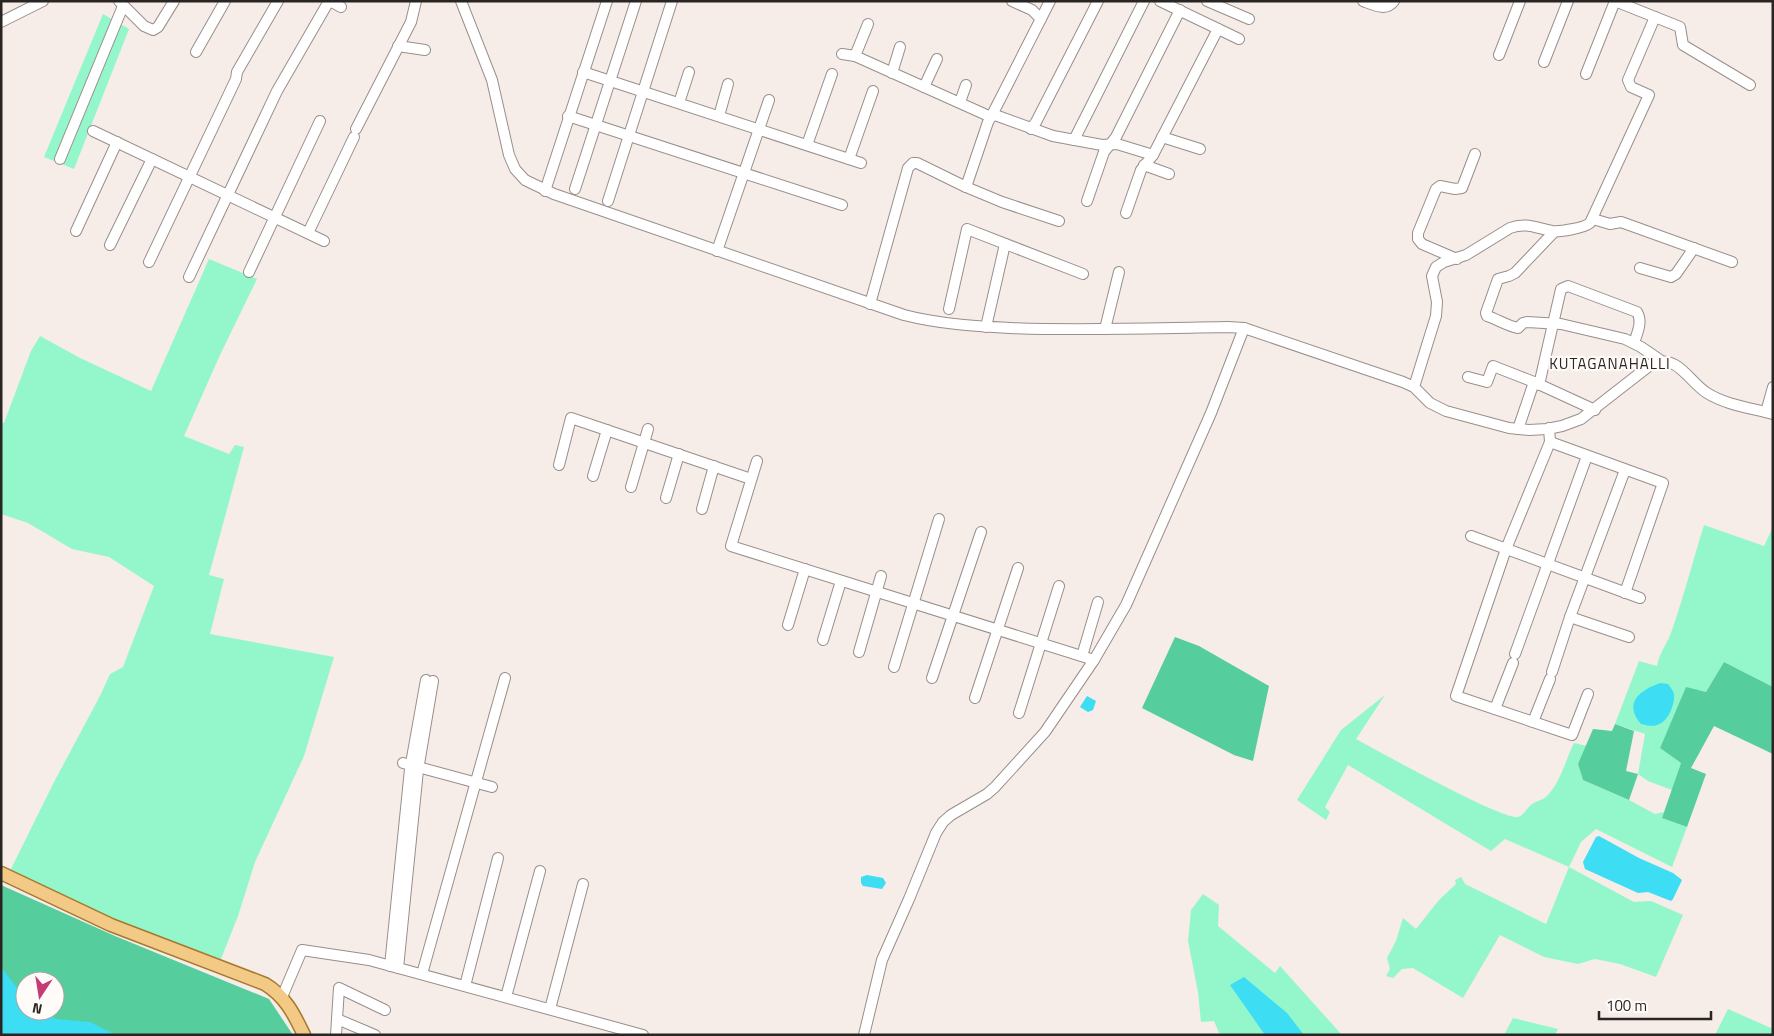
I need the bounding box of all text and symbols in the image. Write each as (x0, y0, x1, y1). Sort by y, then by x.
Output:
district label: KUTAGANAHALLI (1549, 352, 1671, 375)
north arrow (15, 971, 65, 1021)
scale bar (1599, 988, 1712, 1020)
text: 100 m (1606, 994, 1647, 1017)
text: N (30, 998, 44, 1020)

